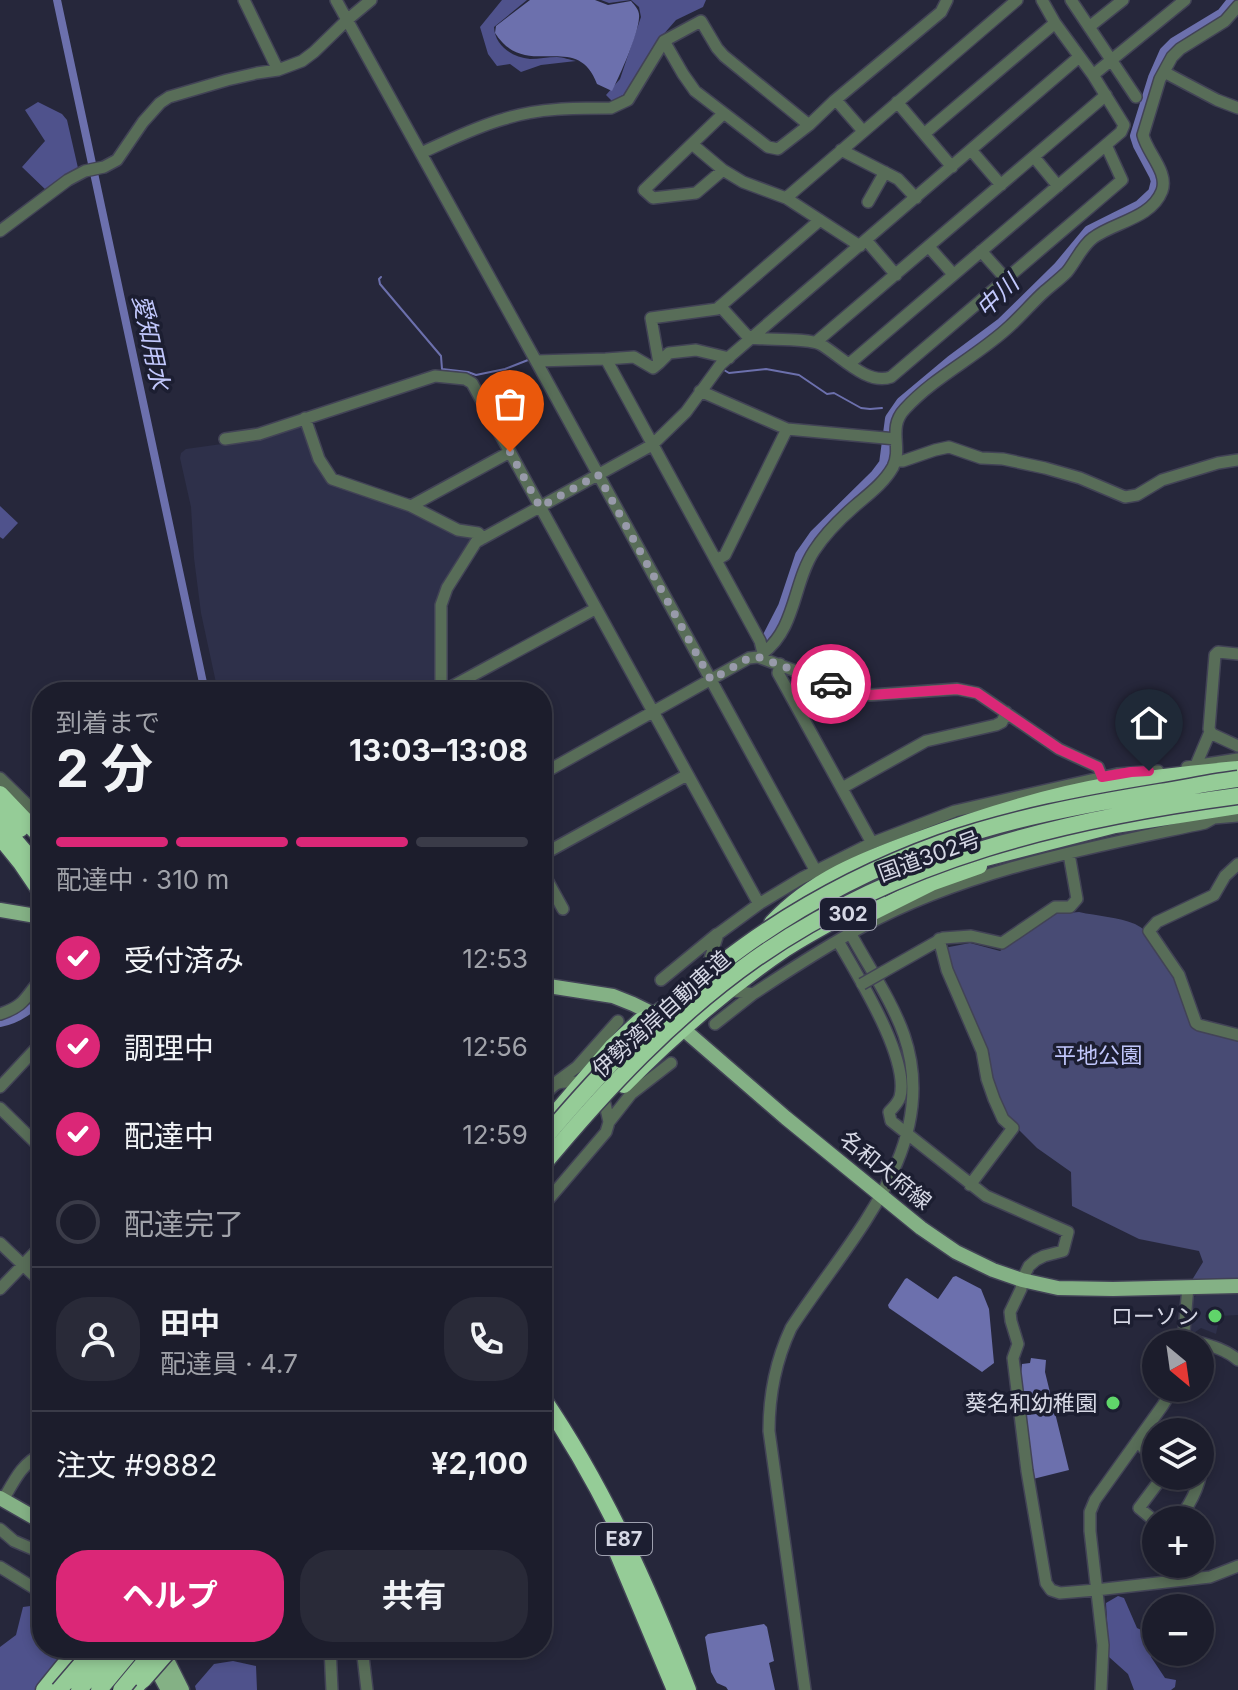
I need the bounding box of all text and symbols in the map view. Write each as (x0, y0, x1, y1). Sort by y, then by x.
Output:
water label: 中川 (970, 267, 1026, 323)
water label: 愛知用水 (127, 292, 176, 395)
pin (476, 370, 544, 452)
icon: bag (488, 382, 532, 426)
courier (791, 644, 871, 724)
icon: car (809, 662, 853, 706)
pin (1115, 689, 1183, 771)
icon: home (1127, 701, 1171, 745)
text: 到着まで (56, 707, 160, 738)
text: 13:03–13:08 (349, 732, 528, 768)
text: 2 分 (56, 737, 153, 800)
street label: 国道302号 (874, 826, 984, 886)
text: 配達中 · 310 m (56, 864, 229, 895)
road number: 302 (820, 898, 876, 930)
icon: check (56, 936, 100, 980)
text: 受付済み (124, 942, 244, 978)
text: 12:53 (462, 943, 528, 974)
street label: 伊勢湾岸自動車道 (587, 945, 735, 1083)
icon: check (56, 1024, 100, 1068)
text: 調理中 (124, 1030, 214, 1066)
text: 12:56 (462, 1031, 528, 1062)
park label: 平地公園 (1054, 1042, 1142, 1068)
icon: check (56, 1112, 100, 1156)
text: 配達中 (124, 1118, 214, 1154)
text: 12:59 (462, 1119, 528, 1150)
street label: 名和大府線 (835, 1125, 937, 1215)
text: 配達完了 (124, 1206, 244, 1242)
button: person (56, 1297, 140, 1381)
button: phone (444, 1297, 528, 1381)
place label: ローソン (1111, 1303, 1199, 1329)
text: 田中 (160, 1305, 220, 1341)
marker: ローソン (1206, 1307, 1224, 1325)
north arrow (1142, 1330, 1214, 1402)
map controls (1142, 1330, 1214, 1666)
text: 配達員 · 4.7 (160, 1348, 298, 1379)
place label: 葵名和幼稚園 (965, 1390, 1097, 1416)
marker: 葵名和幼稚園 (1104, 1394, 1122, 1412)
button: layers (1142, 1418, 1214, 1490)
text: ¥2,100 (431, 1445, 528, 1481)
text: 注文 #9882 (56, 1447, 217, 1483)
button: + (1142, 1506, 1214, 1578)
road number: E87 (596, 1523, 652, 1555)
button: ヘルプ (56, 1550, 284, 1642)
button: 共有 (300, 1550, 528, 1642)
button: − (1142, 1594, 1214, 1666)

